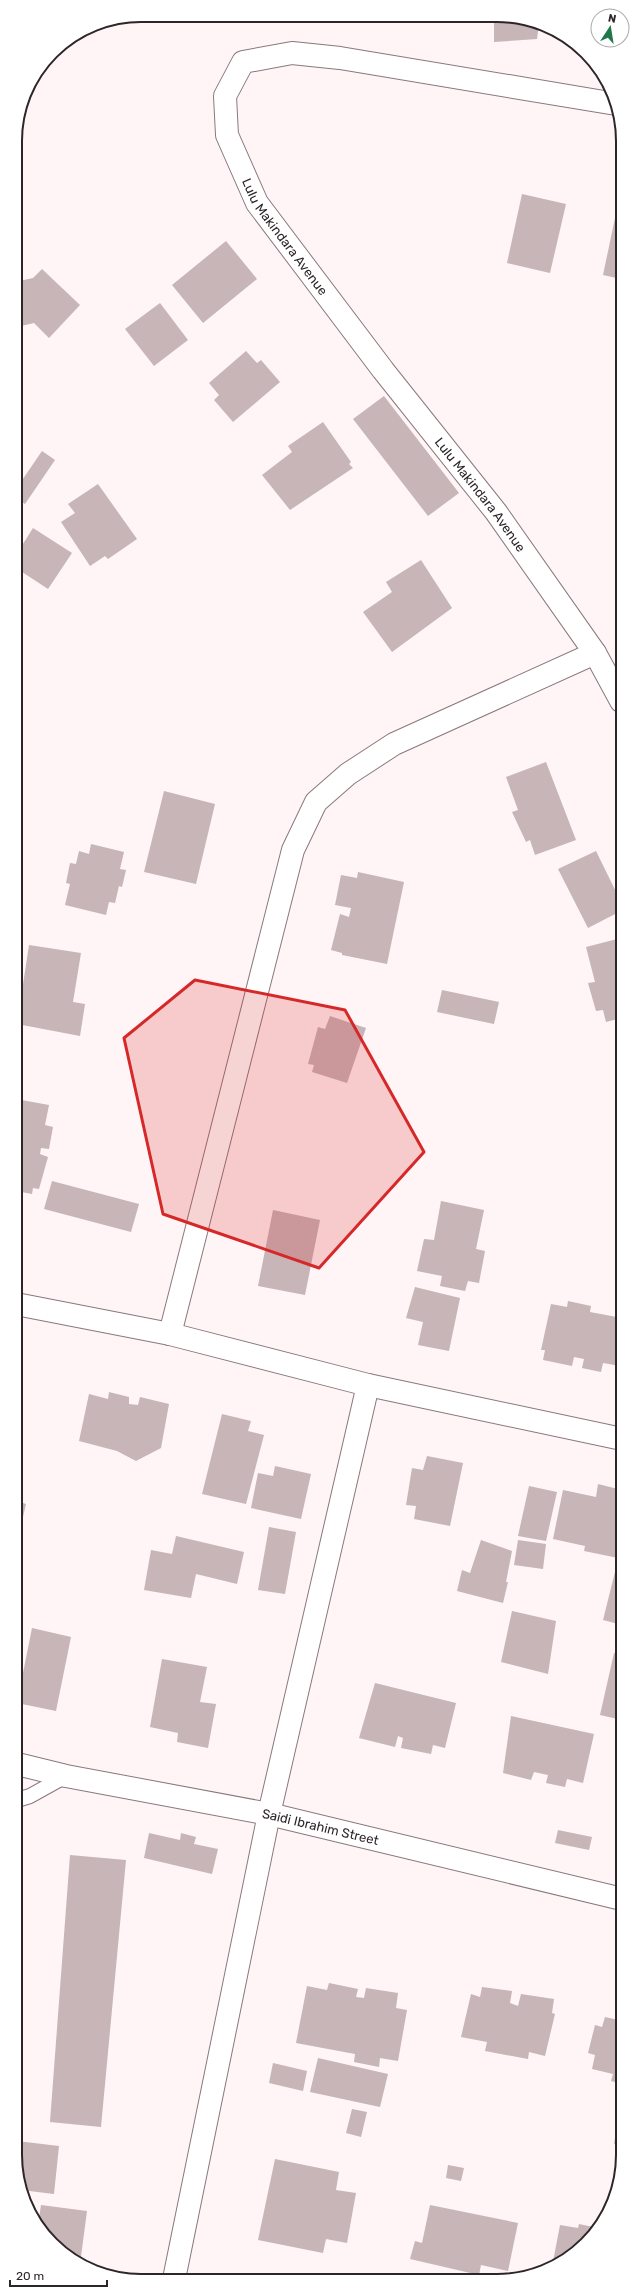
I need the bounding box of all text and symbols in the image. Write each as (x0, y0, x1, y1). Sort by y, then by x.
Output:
north arrow (590, 8, 630, 48)
text: N (607, 12, 617, 26)
street label: Lulu Makindara Avenue (239, 176, 331, 298)
street label: Lulu Makindara Avenue (432, 435, 528, 555)
street label: Saidi Ibrahim Street (261, 1806, 380, 1848)
scale bar (10, 2262, 107, 2288)
text: 20 m (16, 2269, 44, 2283)

